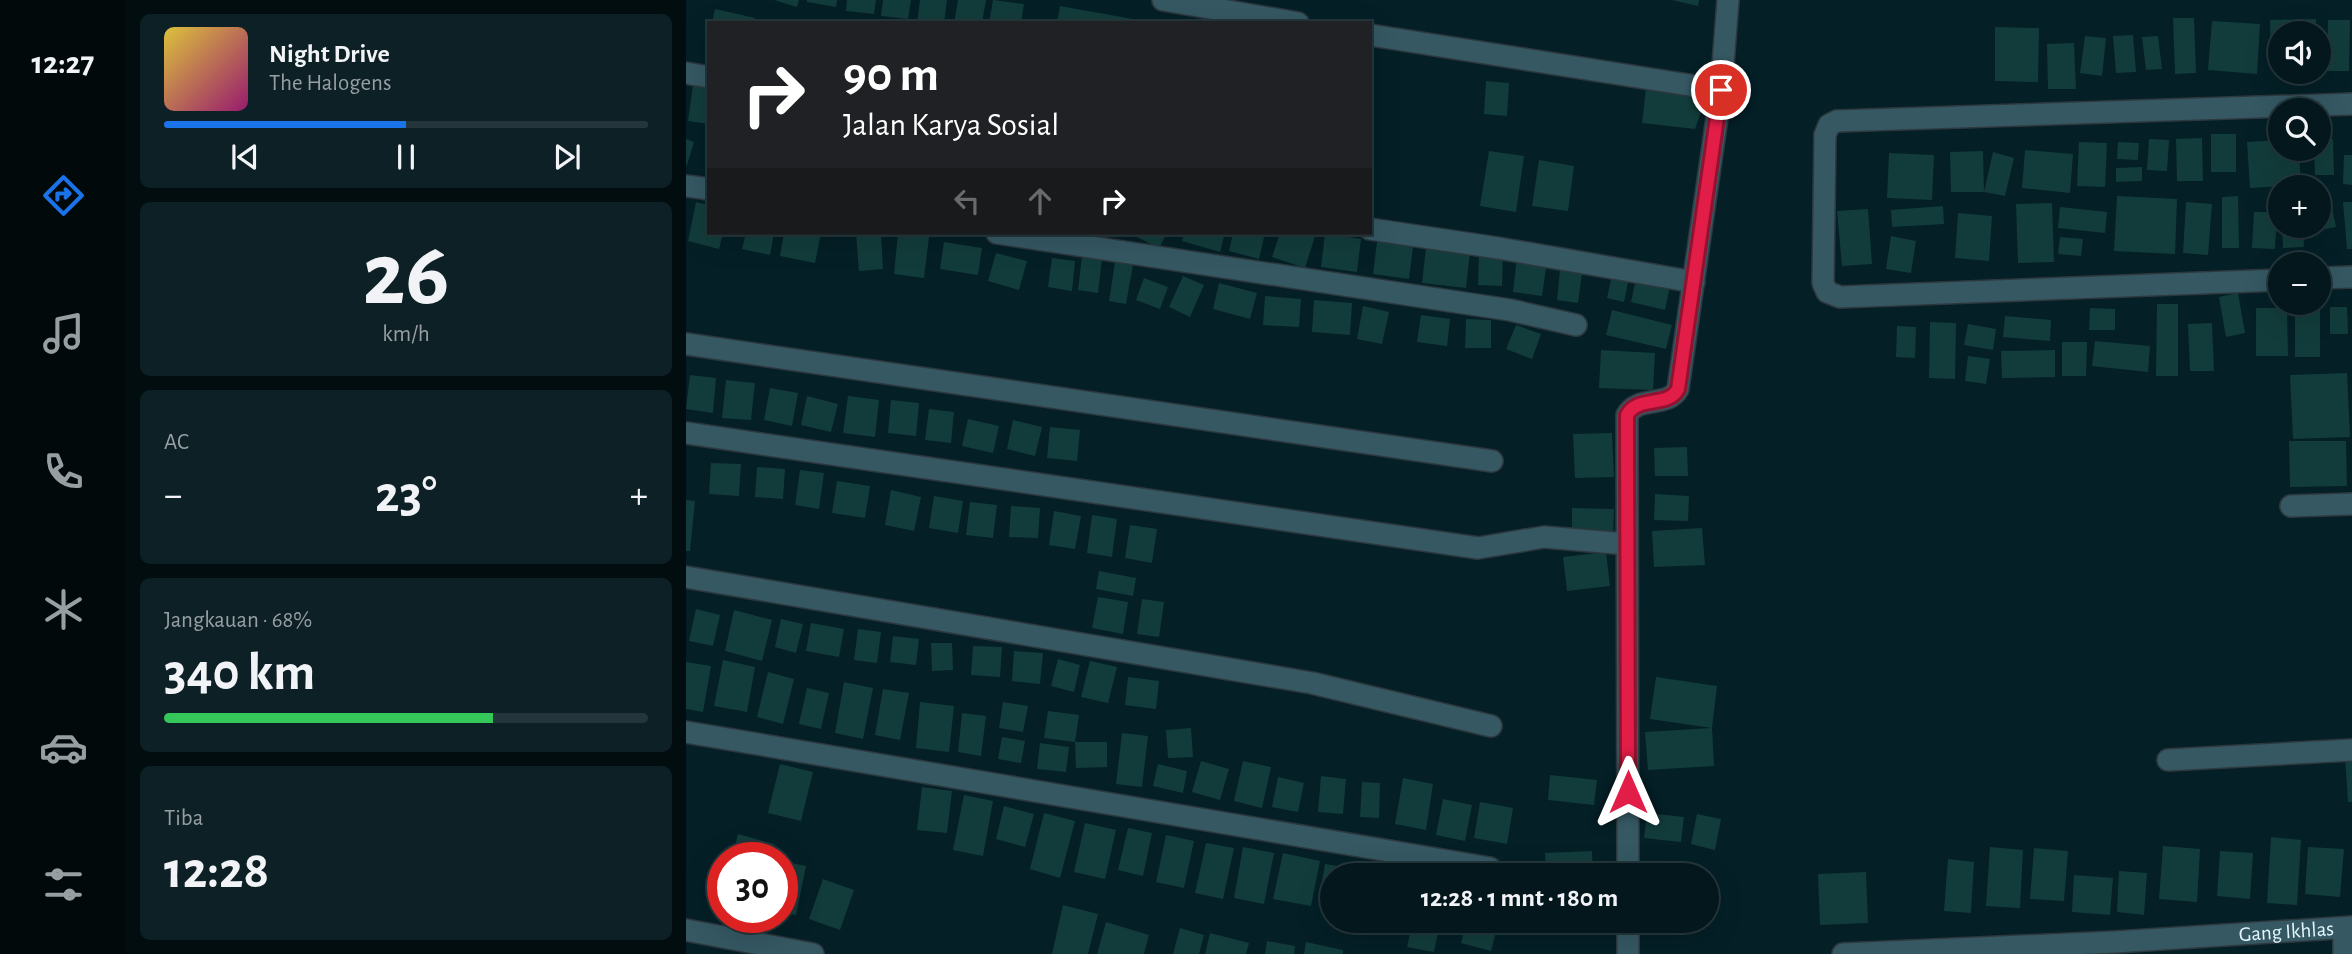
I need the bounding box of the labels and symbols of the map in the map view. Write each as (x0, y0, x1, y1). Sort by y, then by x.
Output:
pin (1691, 60, 1751, 120)
position arrow (1591, 755, 1665, 829)
speed limit sign: 30 (707, 842, 798, 933)
street label: Gang Ikhlas (2238, 918, 2335, 945)

